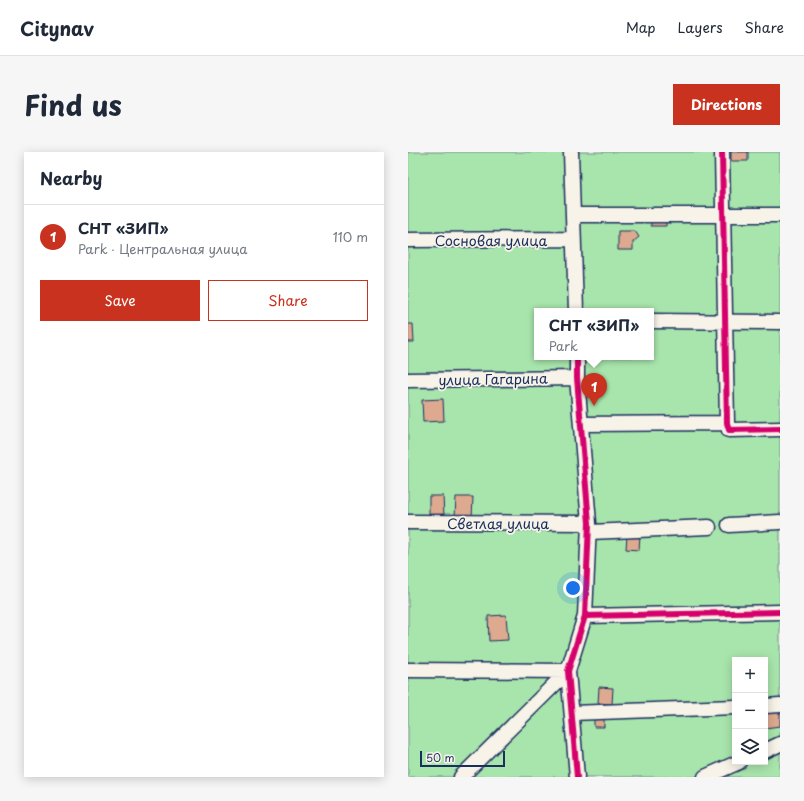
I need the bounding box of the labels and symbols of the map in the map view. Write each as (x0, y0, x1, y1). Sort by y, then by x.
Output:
street label: Сосновая улица (435, 230, 547, 251)
street label: улица Гагарина (438, 368, 548, 390)
pin: 1 (581, 373, 607, 406)
street label: Светлая улица (447, 513, 549, 534)
your location (563, 578, 583, 598)
scale bar (420, 749, 505, 768)

